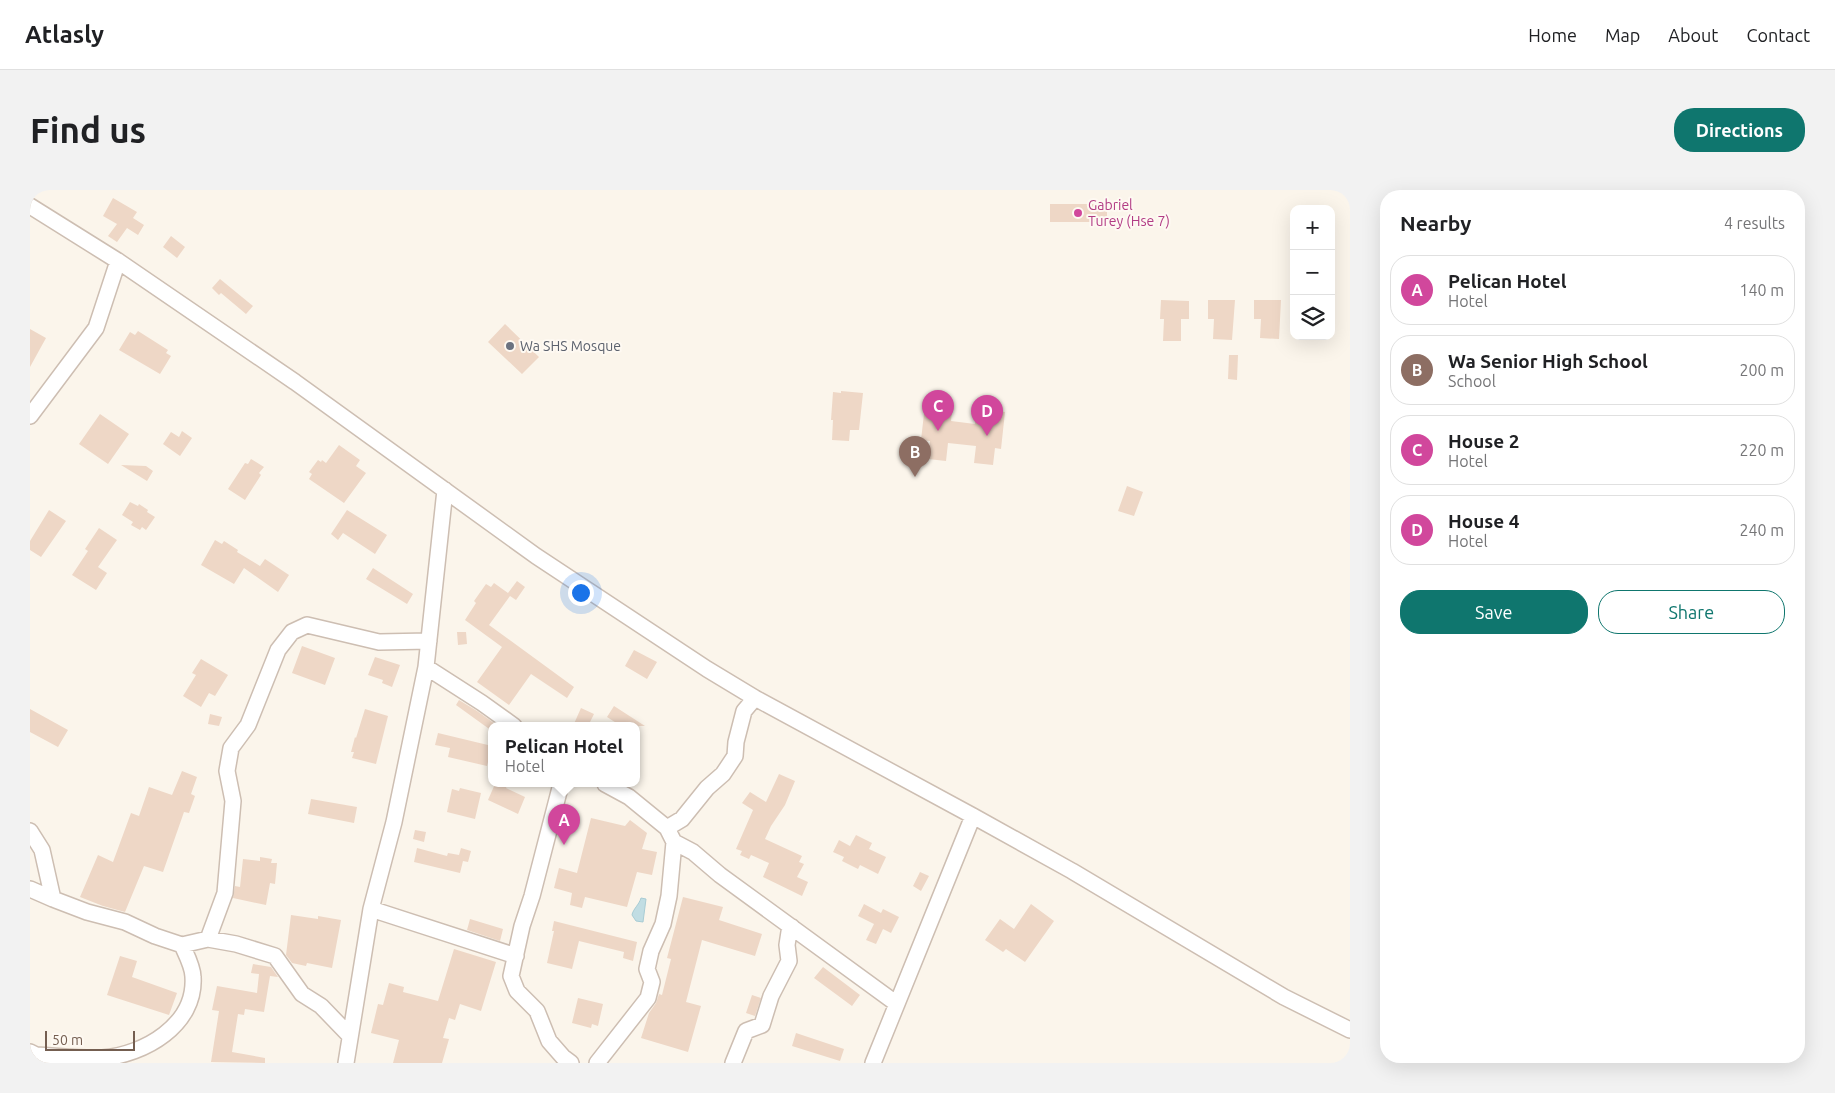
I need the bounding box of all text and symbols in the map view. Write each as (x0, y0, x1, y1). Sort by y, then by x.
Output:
text: Atlasly (25, 21, 104, 48)
text: Home (1528, 25, 1577, 45)
text: Map (1605, 25, 1640, 45)
text: About (1668, 25, 1718, 45)
text: Contact (1746, 25, 1810, 45)
button: Directions (1674, 108, 1805, 152)
text: Find us (30, 110, 146, 150)
place label: Gabriel Turey (Hse 7) (1088, 197, 1170, 229)
map controls (1290, 205, 1335, 340)
button: + (1290, 205, 1335, 250)
marker: Gabriel Turey (Hse 7) (1072, 207, 1084, 219)
text: Nearby (1400, 211, 1471, 235)
text: 4 results (1724, 214, 1785, 232)
button: − (1290, 250, 1335, 295)
text: Pelican Hotel (1448, 270, 1566, 292)
text: A (1411, 281, 1423, 299)
text: 140 m (1739, 281, 1784, 299)
text: Hotel (1448, 292, 1488, 310)
button: layers (1290, 295, 1335, 340)
place label: Wa SHS Mosque (520, 338, 621, 354)
marker: Wa SHS Mosque (504, 340, 516, 352)
text: Wa Senior High School (1448, 350, 1648, 372)
text: B (1412, 361, 1422, 379)
text: 200 m (1739, 361, 1784, 379)
text: School (1448, 372, 1496, 390)
pin: C (922, 390, 954, 431)
pin: D (971, 395, 1003, 436)
text: House 2 (1448, 430, 1519, 452)
pin: B (899, 436, 931, 477)
text: C (1412, 441, 1422, 459)
text: 220 m (1739, 441, 1784, 459)
text: Hotel (1448, 452, 1488, 470)
text: House 4 (1448, 510, 1519, 532)
text: D (1411, 521, 1423, 539)
text: 240 m (1739, 521, 1784, 539)
text: Hotel (1448, 532, 1488, 550)
your location (568, 580, 594, 606)
button: Save (1400, 590, 1588, 634)
button: Share (1598, 590, 1785, 634)
popup (488, 722, 640, 787)
text: Pelican Hotel (505, 735, 623, 757)
text: Hotel (505, 757, 545, 775)
pin: A (548, 804, 580, 845)
scale bar (45, 1028, 135, 1051)
text: 50 m (52, 1032, 83, 1048)

